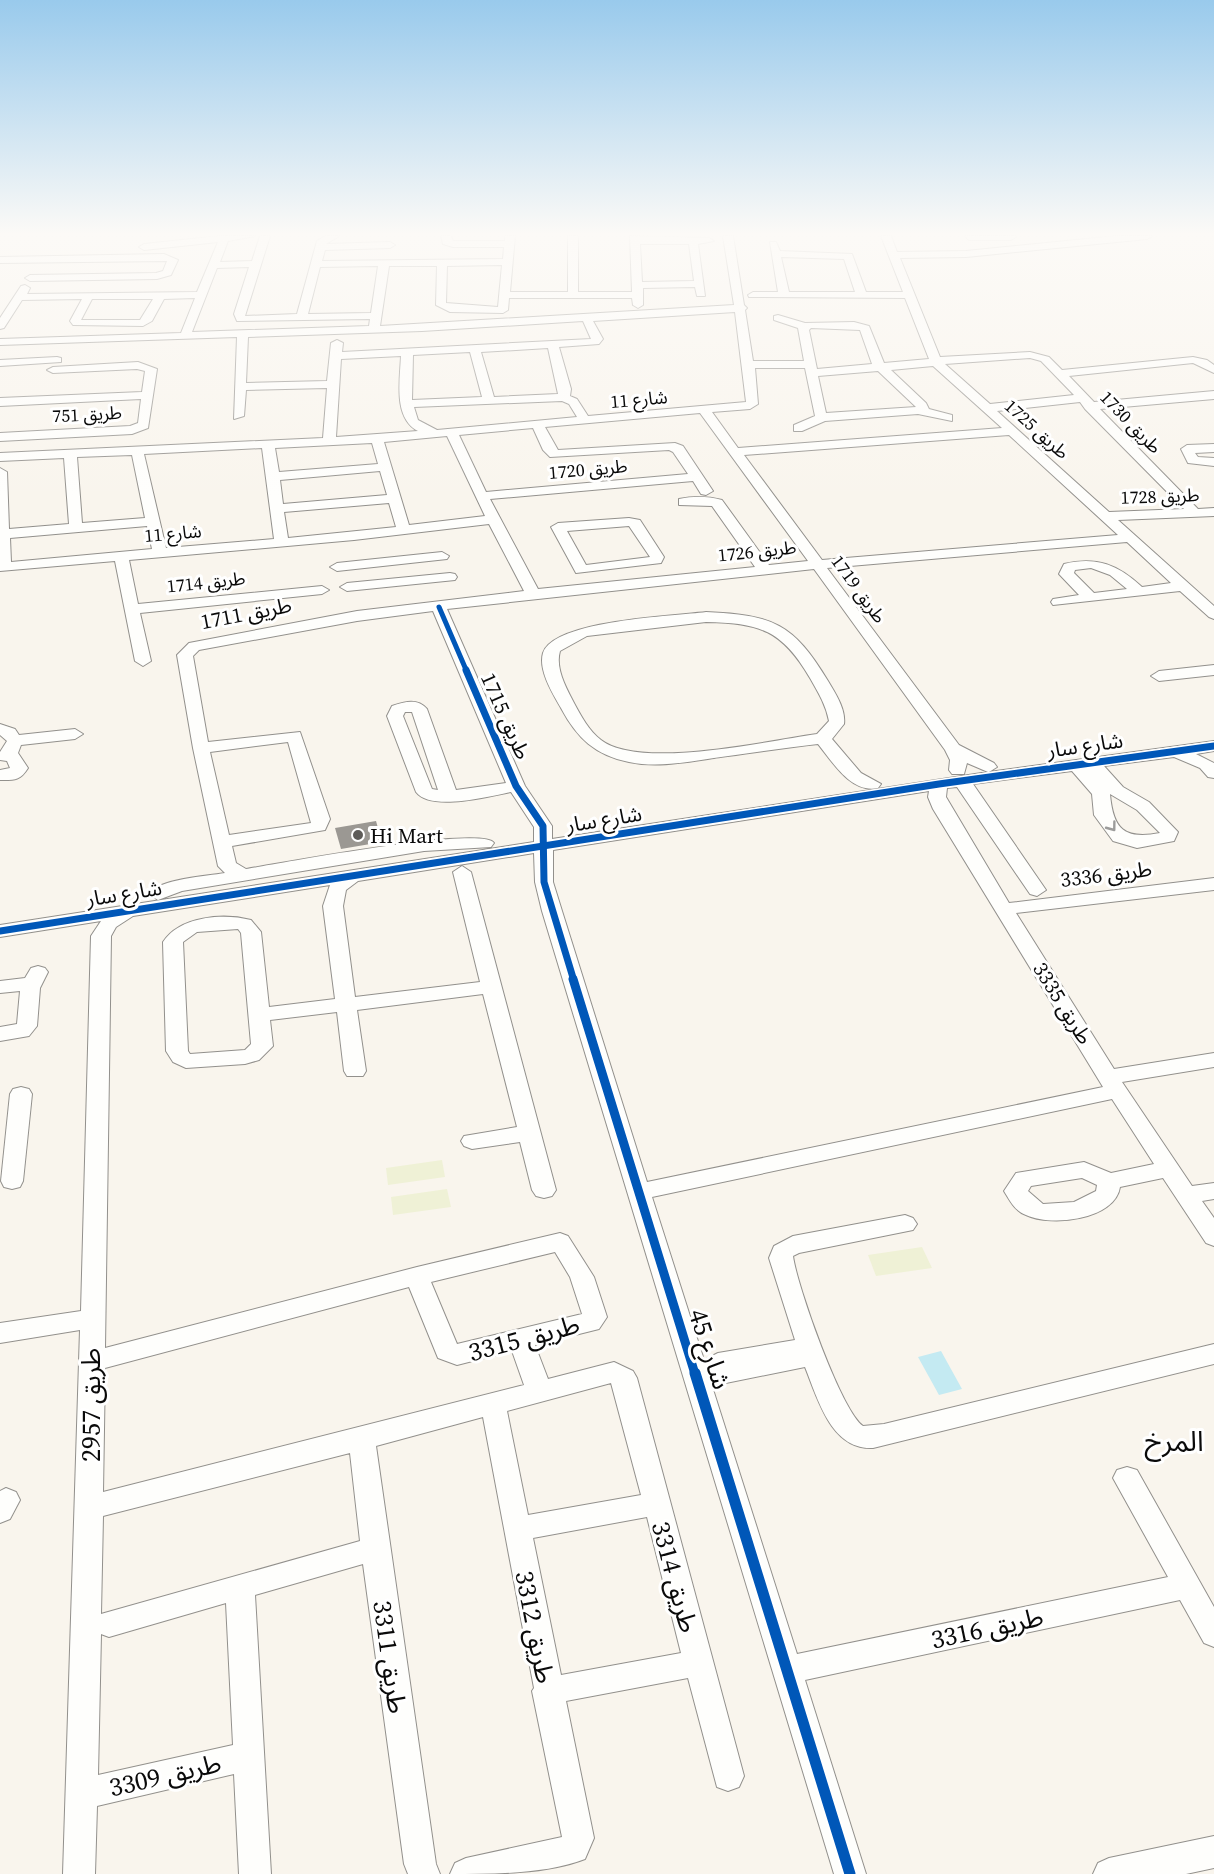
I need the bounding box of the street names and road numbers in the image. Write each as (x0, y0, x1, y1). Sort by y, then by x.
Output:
street label: شارع 11 (609, 384, 669, 416)
street label: طريق 1730 (1095, 385, 1167, 459)
street label: طريق 1725 (999, 393, 1075, 465)
street label: طريق 751 (51, 400, 123, 428)
street label: طريق 1720 (548, 453, 628, 485)
street label: طريق 1728 (1120, 482, 1200, 510)
street label: شارع 11 (143, 518, 203, 550)
street label: طريق 1726 (716, 534, 798, 568)
street label: طريق 1719 (826, 550, 892, 628)
street label: طريق 1714 (165, 565, 247, 599)
street label: طريق 1711 (198, 590, 294, 636)
street label: طريق 1715 (474, 668, 538, 764)
street label: شارع سار (1044, 725, 1125, 766)
street label: شارع سار (563, 799, 644, 840)
street label: طريق 3336 (1059, 854, 1153, 894)
street label: شارع سار (83, 873, 164, 914)
street label: طريق 3335 (1026, 956, 1100, 1050)
street label: شارع 45 (679, 1304, 740, 1394)
street label: طريق 3315 (464, 1306, 584, 1370)
street label: طريق 2957 (73, 1348, 109, 1462)
street label: طريق 3314 (643, 1517, 707, 1637)
street label: طريق 3312 (506, 1568, 564, 1686)
street label: طريق 3311 (364, 1598, 416, 1716)
street label: طريق 3316 (928, 1599, 1046, 1657)
street label: طريق 3309 (105, 1745, 225, 1805)

